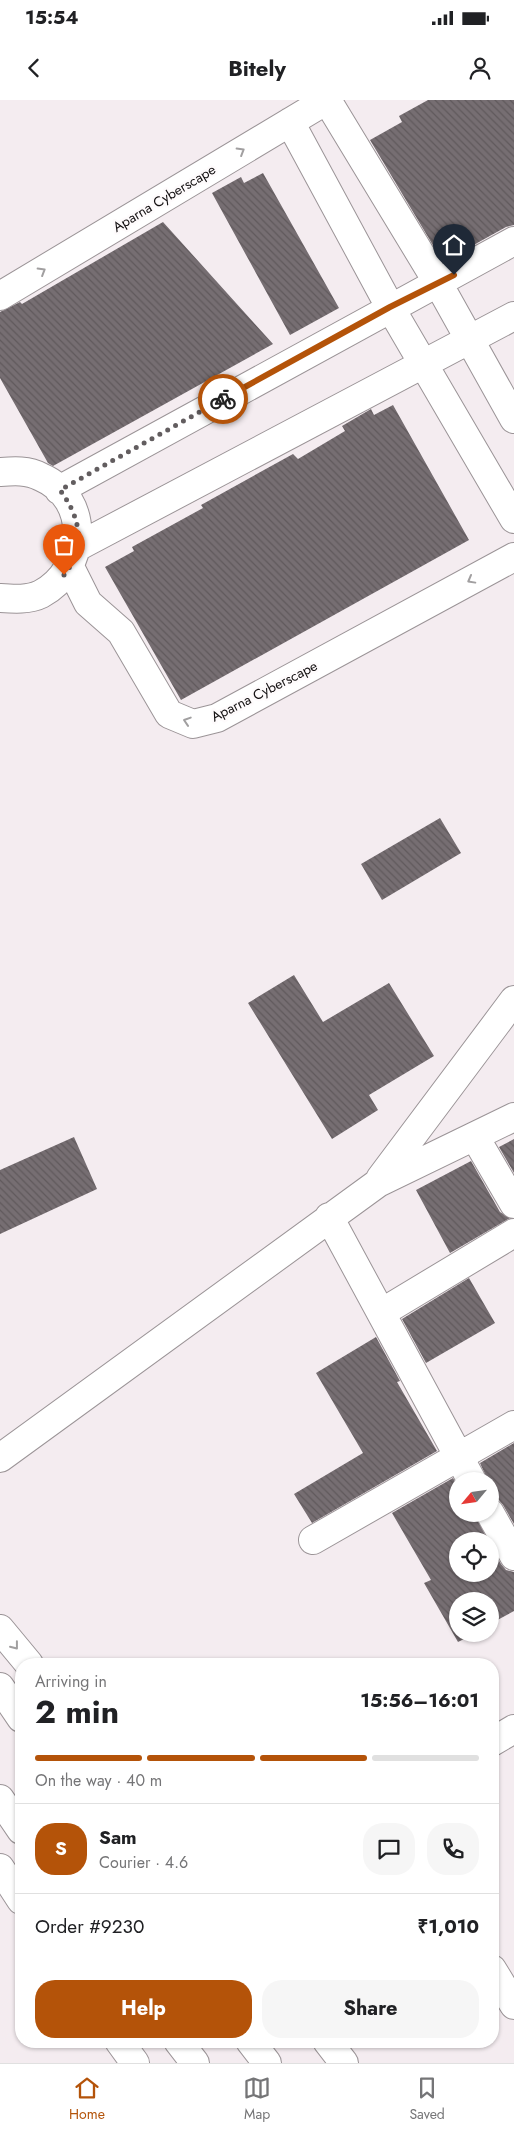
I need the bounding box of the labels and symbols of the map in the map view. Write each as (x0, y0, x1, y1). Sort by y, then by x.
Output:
one-way arrow (236, 148, 245, 158)
street label: Aparna Cyberscape (109, 159, 219, 237)
pin (433, 224, 475, 275)
one-way arrow (36, 267, 45, 277)
courier (198, 374, 248, 424)
pin (43, 524, 85, 575)
one-way arrow (467, 574, 476, 584)
street label: Aparna Cyberscape (207, 656, 321, 726)
one-way arrow (184, 716, 192, 726)
north arrow (449, 1472, 499, 1522)
one-way arrow (9, 1640, 18, 1650)

